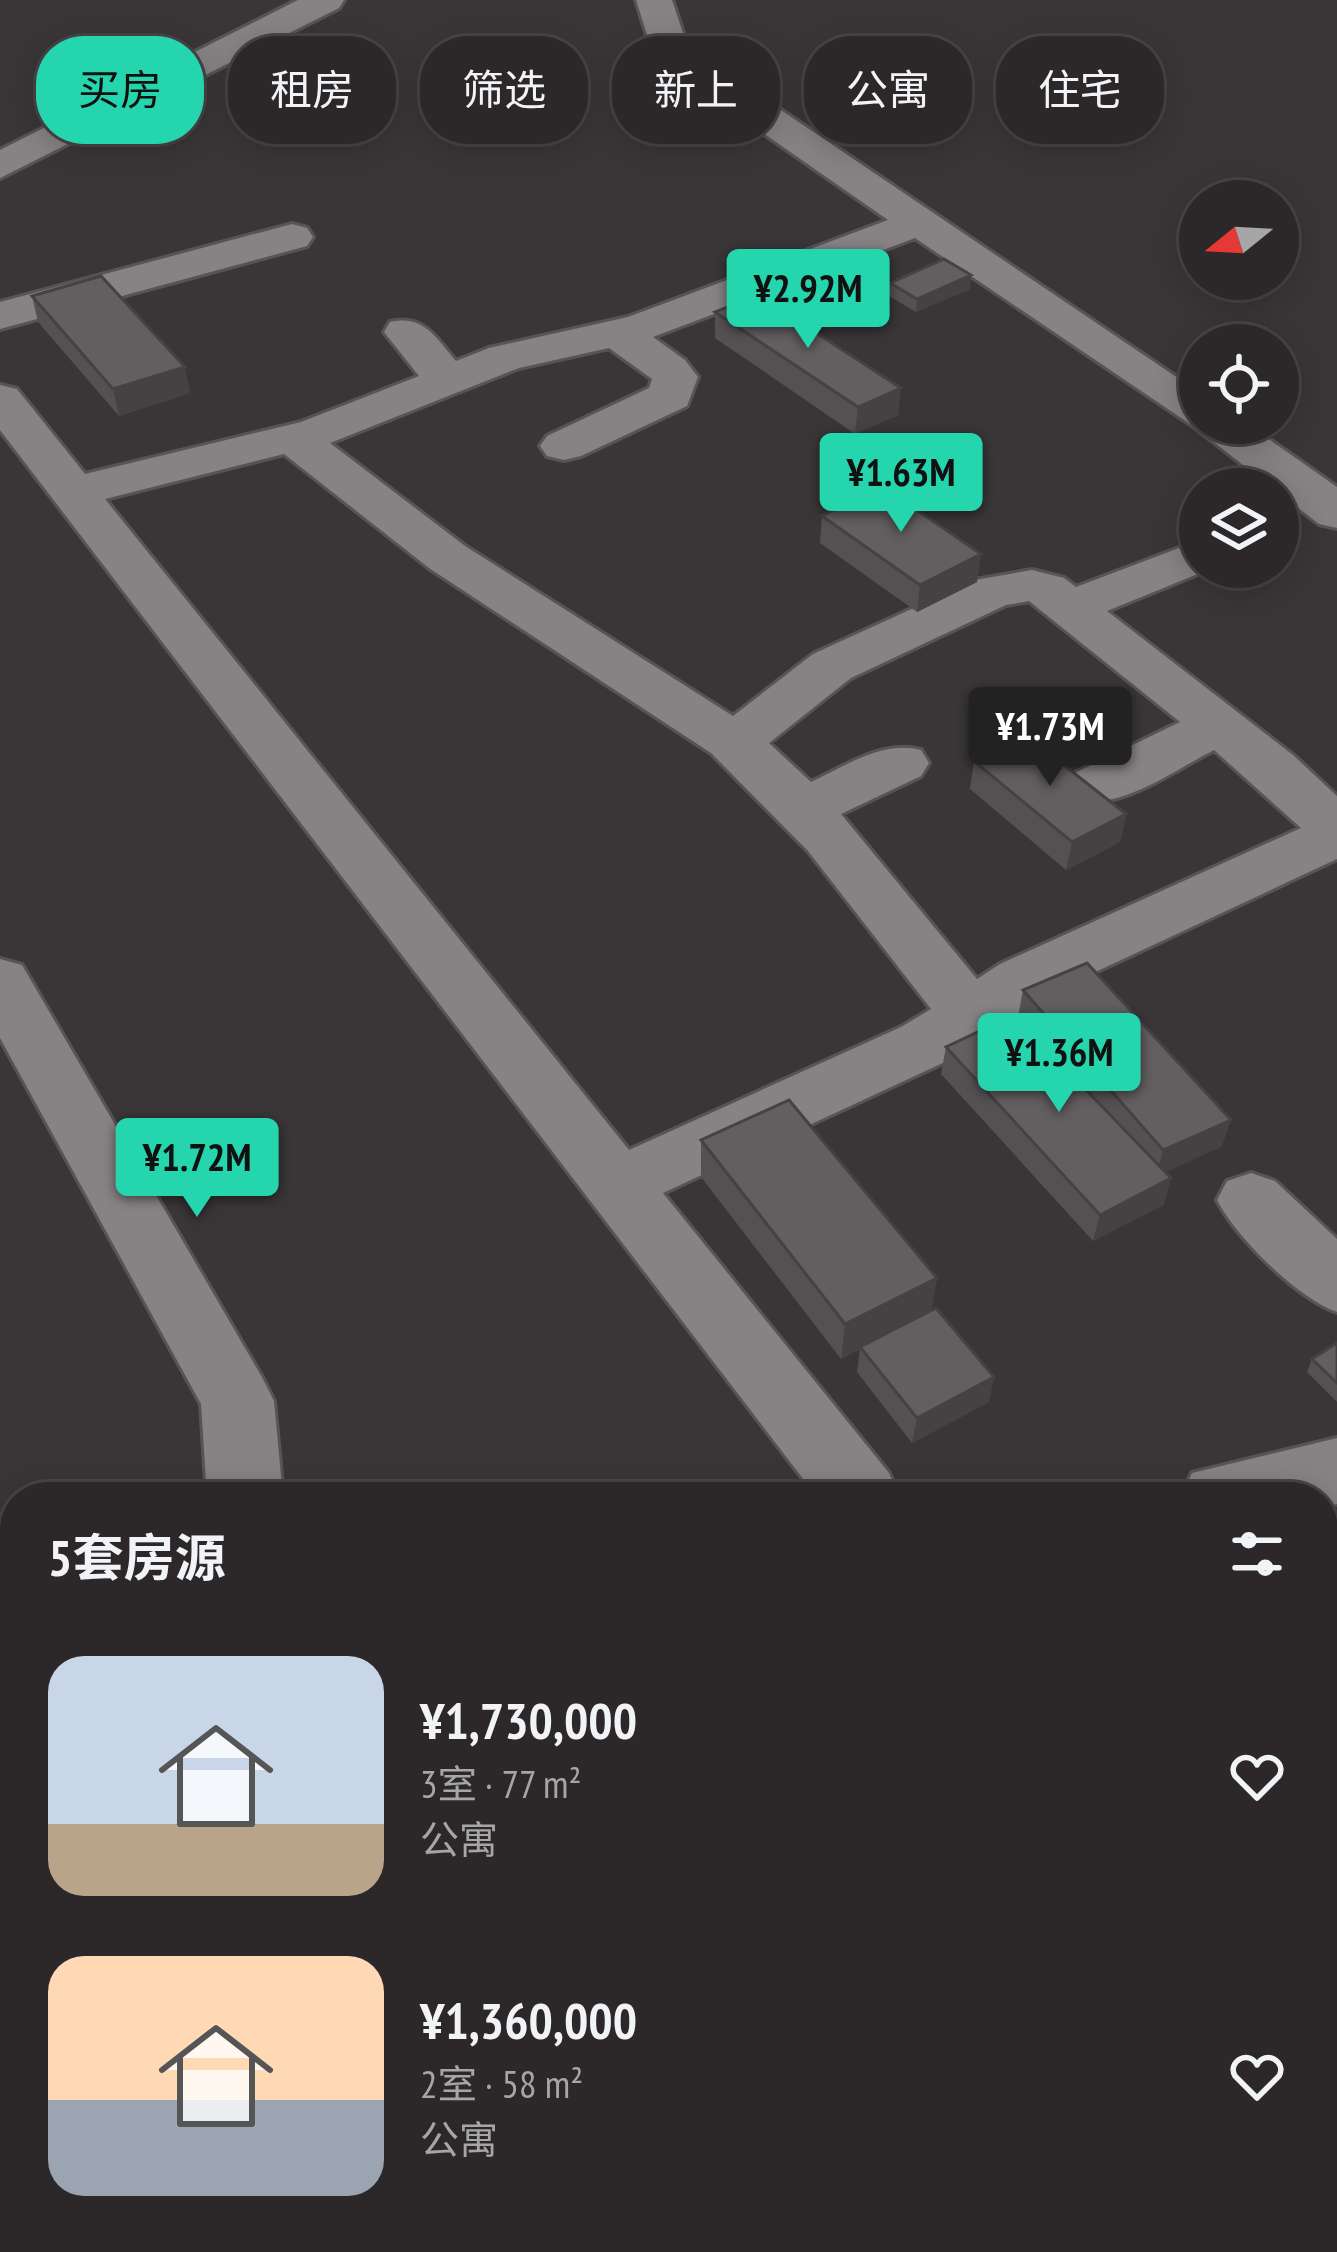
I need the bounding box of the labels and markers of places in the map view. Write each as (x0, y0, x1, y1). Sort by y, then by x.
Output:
pin: ¥2.92M (710, 249, 906, 351)
pin: ¥1.63M (803, 433, 999, 535)
pin: ¥1.73M (952, 687, 1148, 789)
pin: ¥1.36M (961, 1013, 1157, 1115)
pin: ¥1.72M (99, 1118, 295, 1220)

